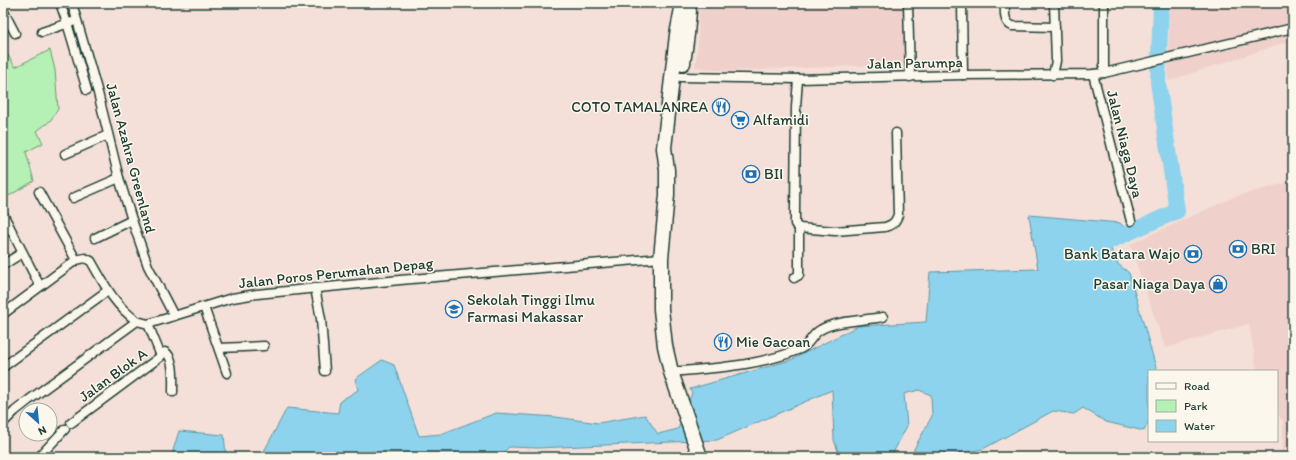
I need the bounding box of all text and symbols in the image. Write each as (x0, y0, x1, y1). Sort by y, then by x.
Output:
street label: Jalan Parumpa (867, 53, 964, 73)
street label: Jalan Azahra Greenland (102, 81, 160, 236)
street label: Jalan Niaga Daya (1103, 88, 1147, 200)
restaurant icon: COTO TAMALANREA (711, 97, 731, 117)
place label: COTO TAMALANREA (571, 98, 708, 116)
supermarket icon: Alfamidi (730, 110, 750, 130)
place label: Alfamidi (753, 111, 809, 129)
bank icon: BII (741, 164, 761, 184)
place label: BII (764, 165, 783, 183)
bank icon: BRI (1228, 239, 1248, 259)
place label: BRI (1251, 240, 1276, 258)
bank icon: Bank Batara Wajo (1183, 244, 1203, 264)
place label: Bank Batara Wajo (1064, 245, 1180, 263)
street label: Jalan Poros Perumahan Depag (238, 254, 434, 292)
shop icon: Pasar Niaga Daya (1208, 274, 1228, 294)
place label: Pasar Niaga Daya (1093, 275, 1205, 293)
place label: Sekolah Tinggi Ilmu Farmasi Makassar (467, 291, 596, 326)
school or university icon: Sekolah Tinggi Ilmu Farmasi Makassar (444, 299, 464, 319)
restaurant icon: Mie Gacoan (713, 332, 733, 352)
place label: Mie Gacoan (736, 333, 810, 351)
street label: Jalan Blok A (75, 344, 151, 406)
legend (1148, 370, 1278, 442)
text: Road (1184, 379, 1210, 393)
text: Park (1184, 399, 1208, 413)
north arrow (18, 402, 58, 442)
text: Water (1184, 419, 1215, 433)
text: N (36, 423, 49, 438)

